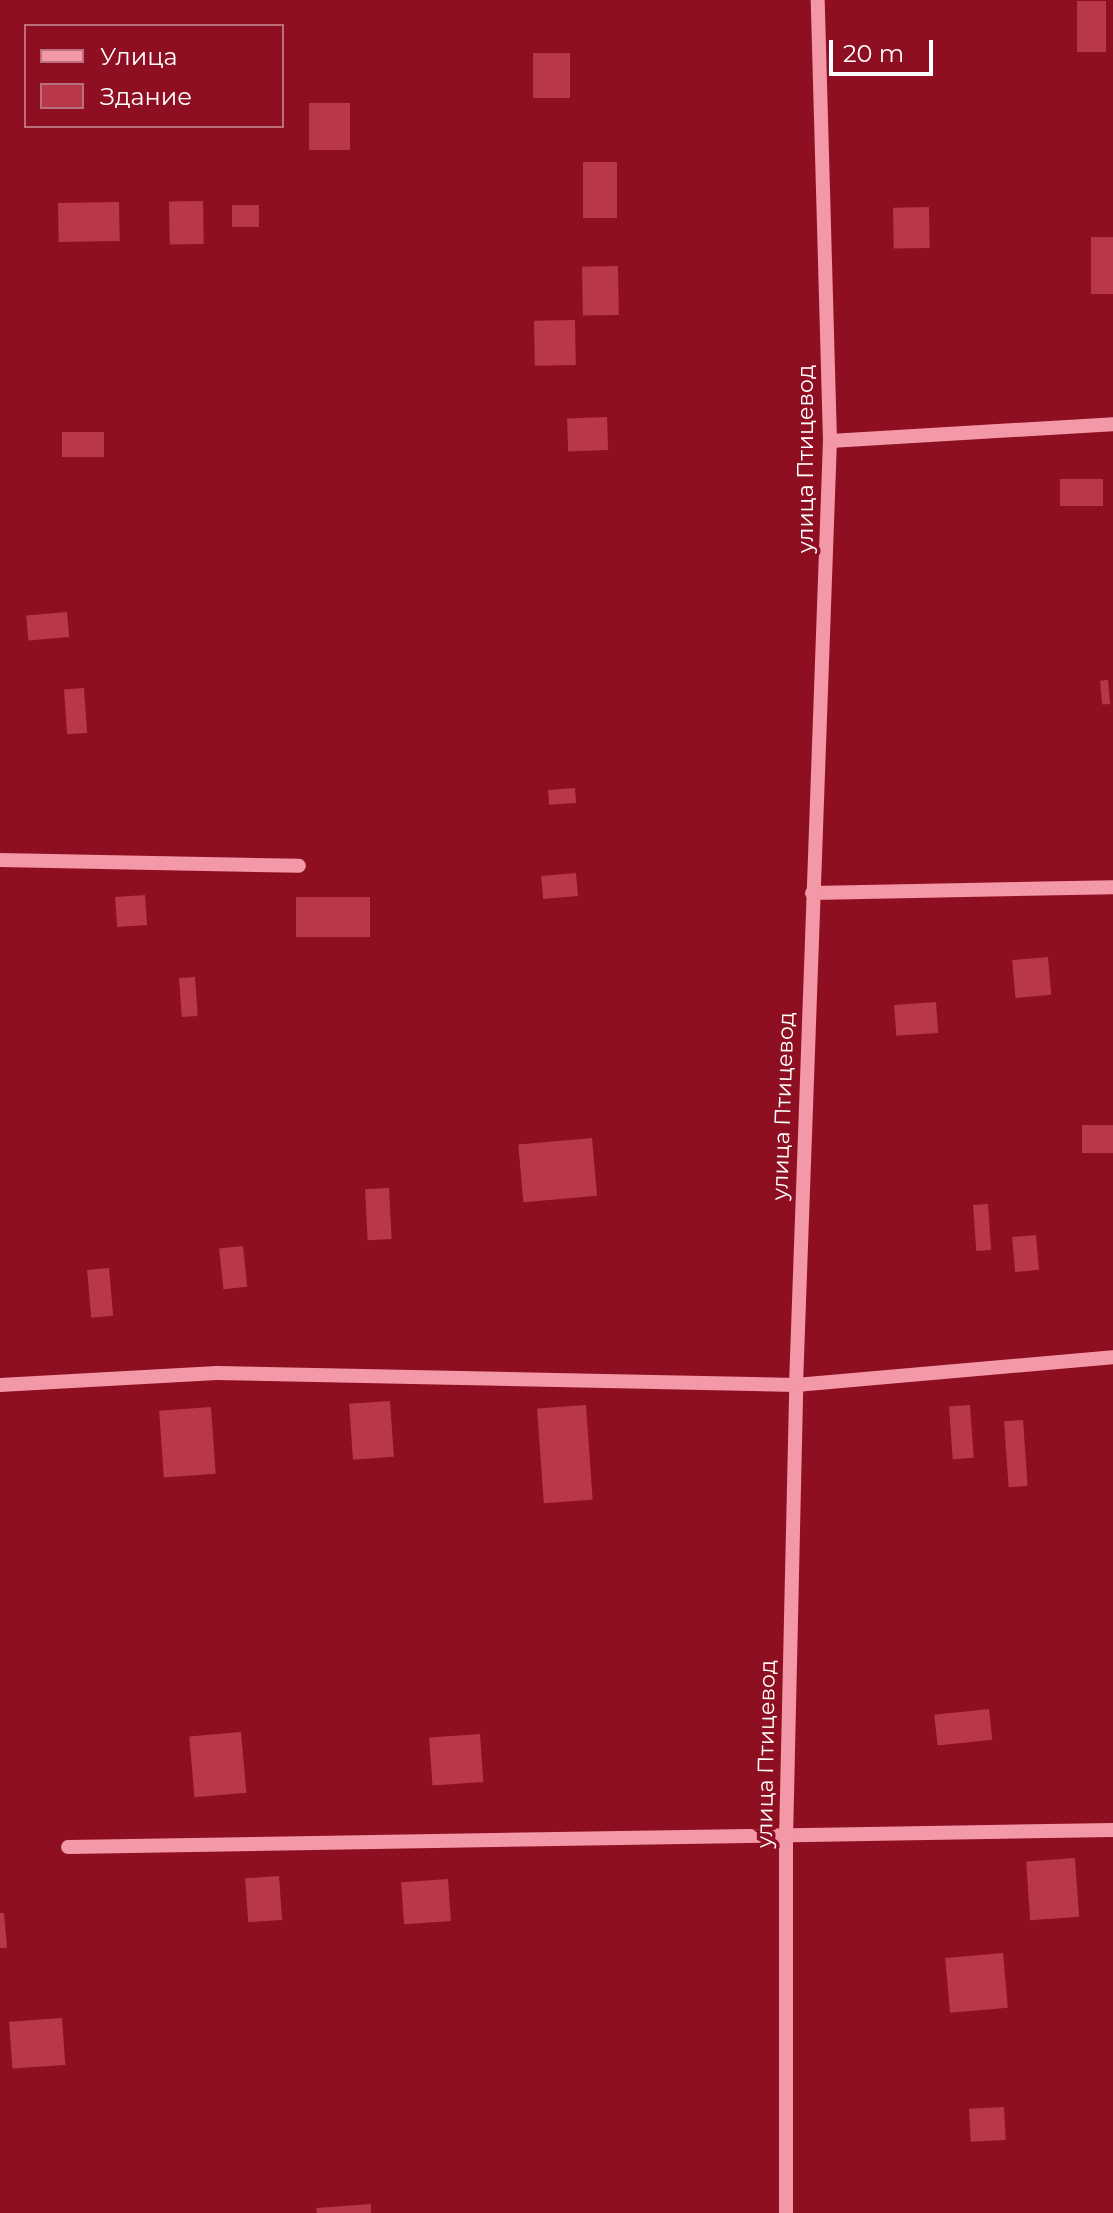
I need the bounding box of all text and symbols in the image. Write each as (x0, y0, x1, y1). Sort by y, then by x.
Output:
legend (24, 24, 284, 128)
scale bar (833, 24, 937, 74)
text: 20 m (843, 39, 904, 68)
text: Улица (100, 42, 178, 71)
text: Здание (100, 82, 192, 111)
street label: улица Птицевод (793, 365, 819, 553)
street label: улица Птицевод (767, 1011, 799, 1201)
street label: улица Птицевод (751, 1660, 781, 1848)

